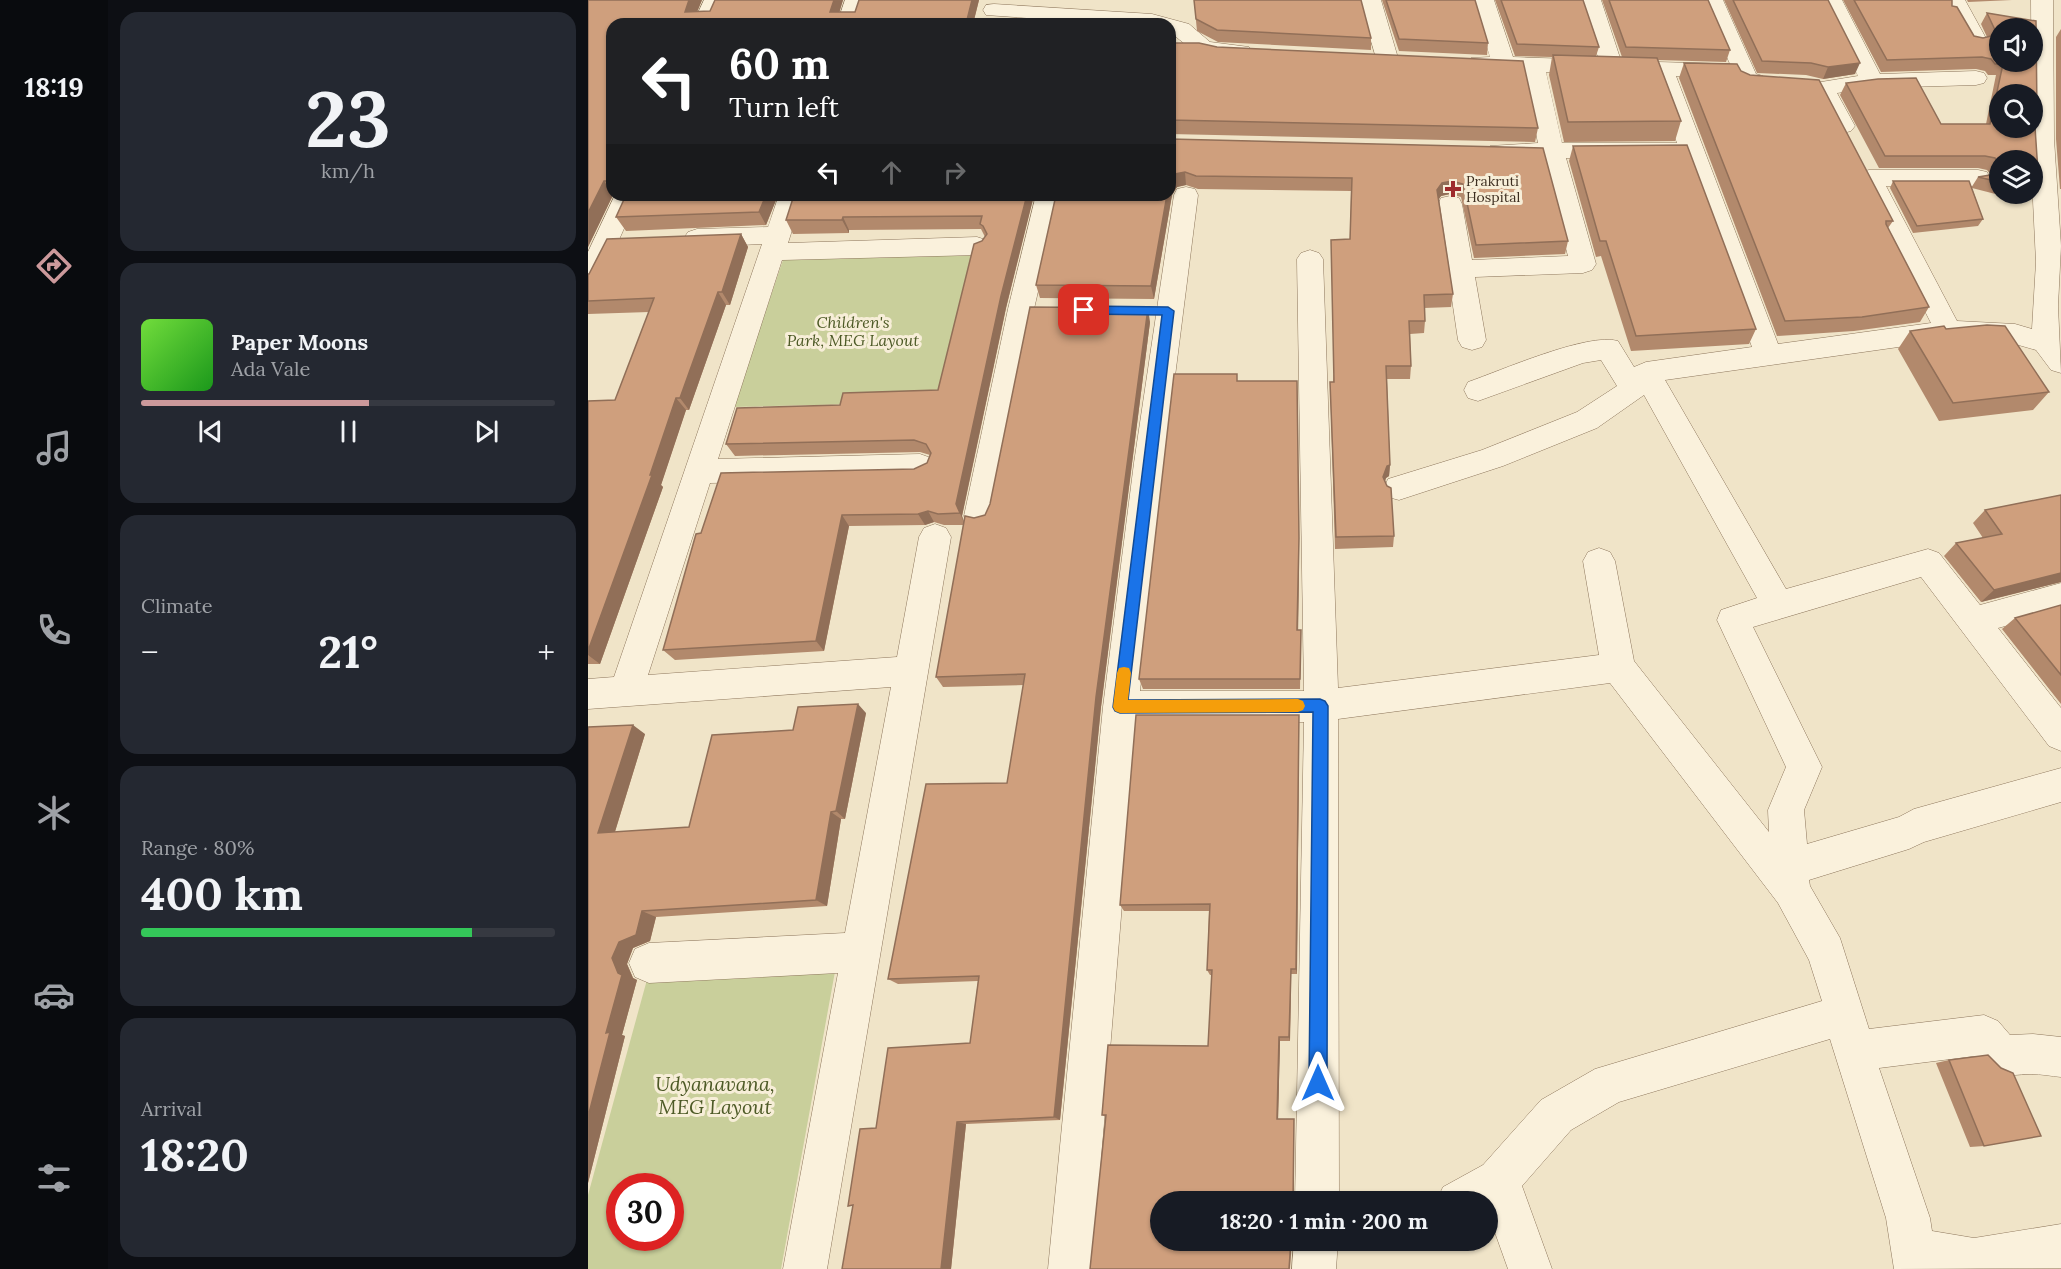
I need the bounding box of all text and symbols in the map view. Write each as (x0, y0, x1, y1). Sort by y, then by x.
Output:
map controls (1989, 18, 2043, 204)
button: sound (1989, 18, 2043, 72)
text: 60 m (729, 37, 830, 91)
icon: left (630, 42, 708, 120)
text: 23 (305, 69, 391, 168)
text: 18:19 (24, 70, 84, 104)
button: search (1989, 84, 2043, 138)
text: Turn left (729, 90, 839, 124)
button: layers (1989, 150, 2043, 204)
icon: left (812, 156, 845, 189)
icon: ahead (875, 156, 908, 189)
icon: right (938, 156, 971, 189)
text: km/h (321, 158, 375, 183)
place label: Prakruti Hospital (1466, 172, 1520, 206)
marker: Prakruti Hospital (1444, 180, 1462, 198)
icon: directions (33, 245, 75, 287)
pin (1058, 284, 1109, 335)
icon: arrive (1067, 293, 1100, 326)
park label: Children's Park, MEG Layout (787, 312, 919, 350)
text: Paper Moons (231, 328, 368, 356)
text: Ada Vale (231, 356, 310, 381)
icon: previous (194, 415, 227, 448)
icon: pause (332, 415, 365, 448)
icon: next (470, 415, 503, 448)
icon: music (33, 427, 75, 469)
text: Climate (141, 593, 213, 618)
icon: phone (33, 609, 75, 651)
text: 21° (318, 623, 378, 680)
text: − (141, 631, 159, 673)
text: + (537, 631, 555, 673)
icon: climate (33, 792, 75, 834)
text: Range · 80% (141, 835, 254, 860)
text: 400 km (141, 865, 303, 922)
icon: car (33, 974, 75, 1016)
position arrow (1286, 1051, 1350, 1115)
park label: Udyanavana, MEG Layout (655, 1071, 775, 1119)
text: Arrival (141, 1096, 202, 1121)
text: 18:20 (141, 1126, 249, 1183)
icon: filters (33, 1157, 75, 1199)
speed limit sign: 30 (606, 1173, 684, 1251)
text: 18:20 · 1 min · 200 m (1220, 1207, 1428, 1235)

